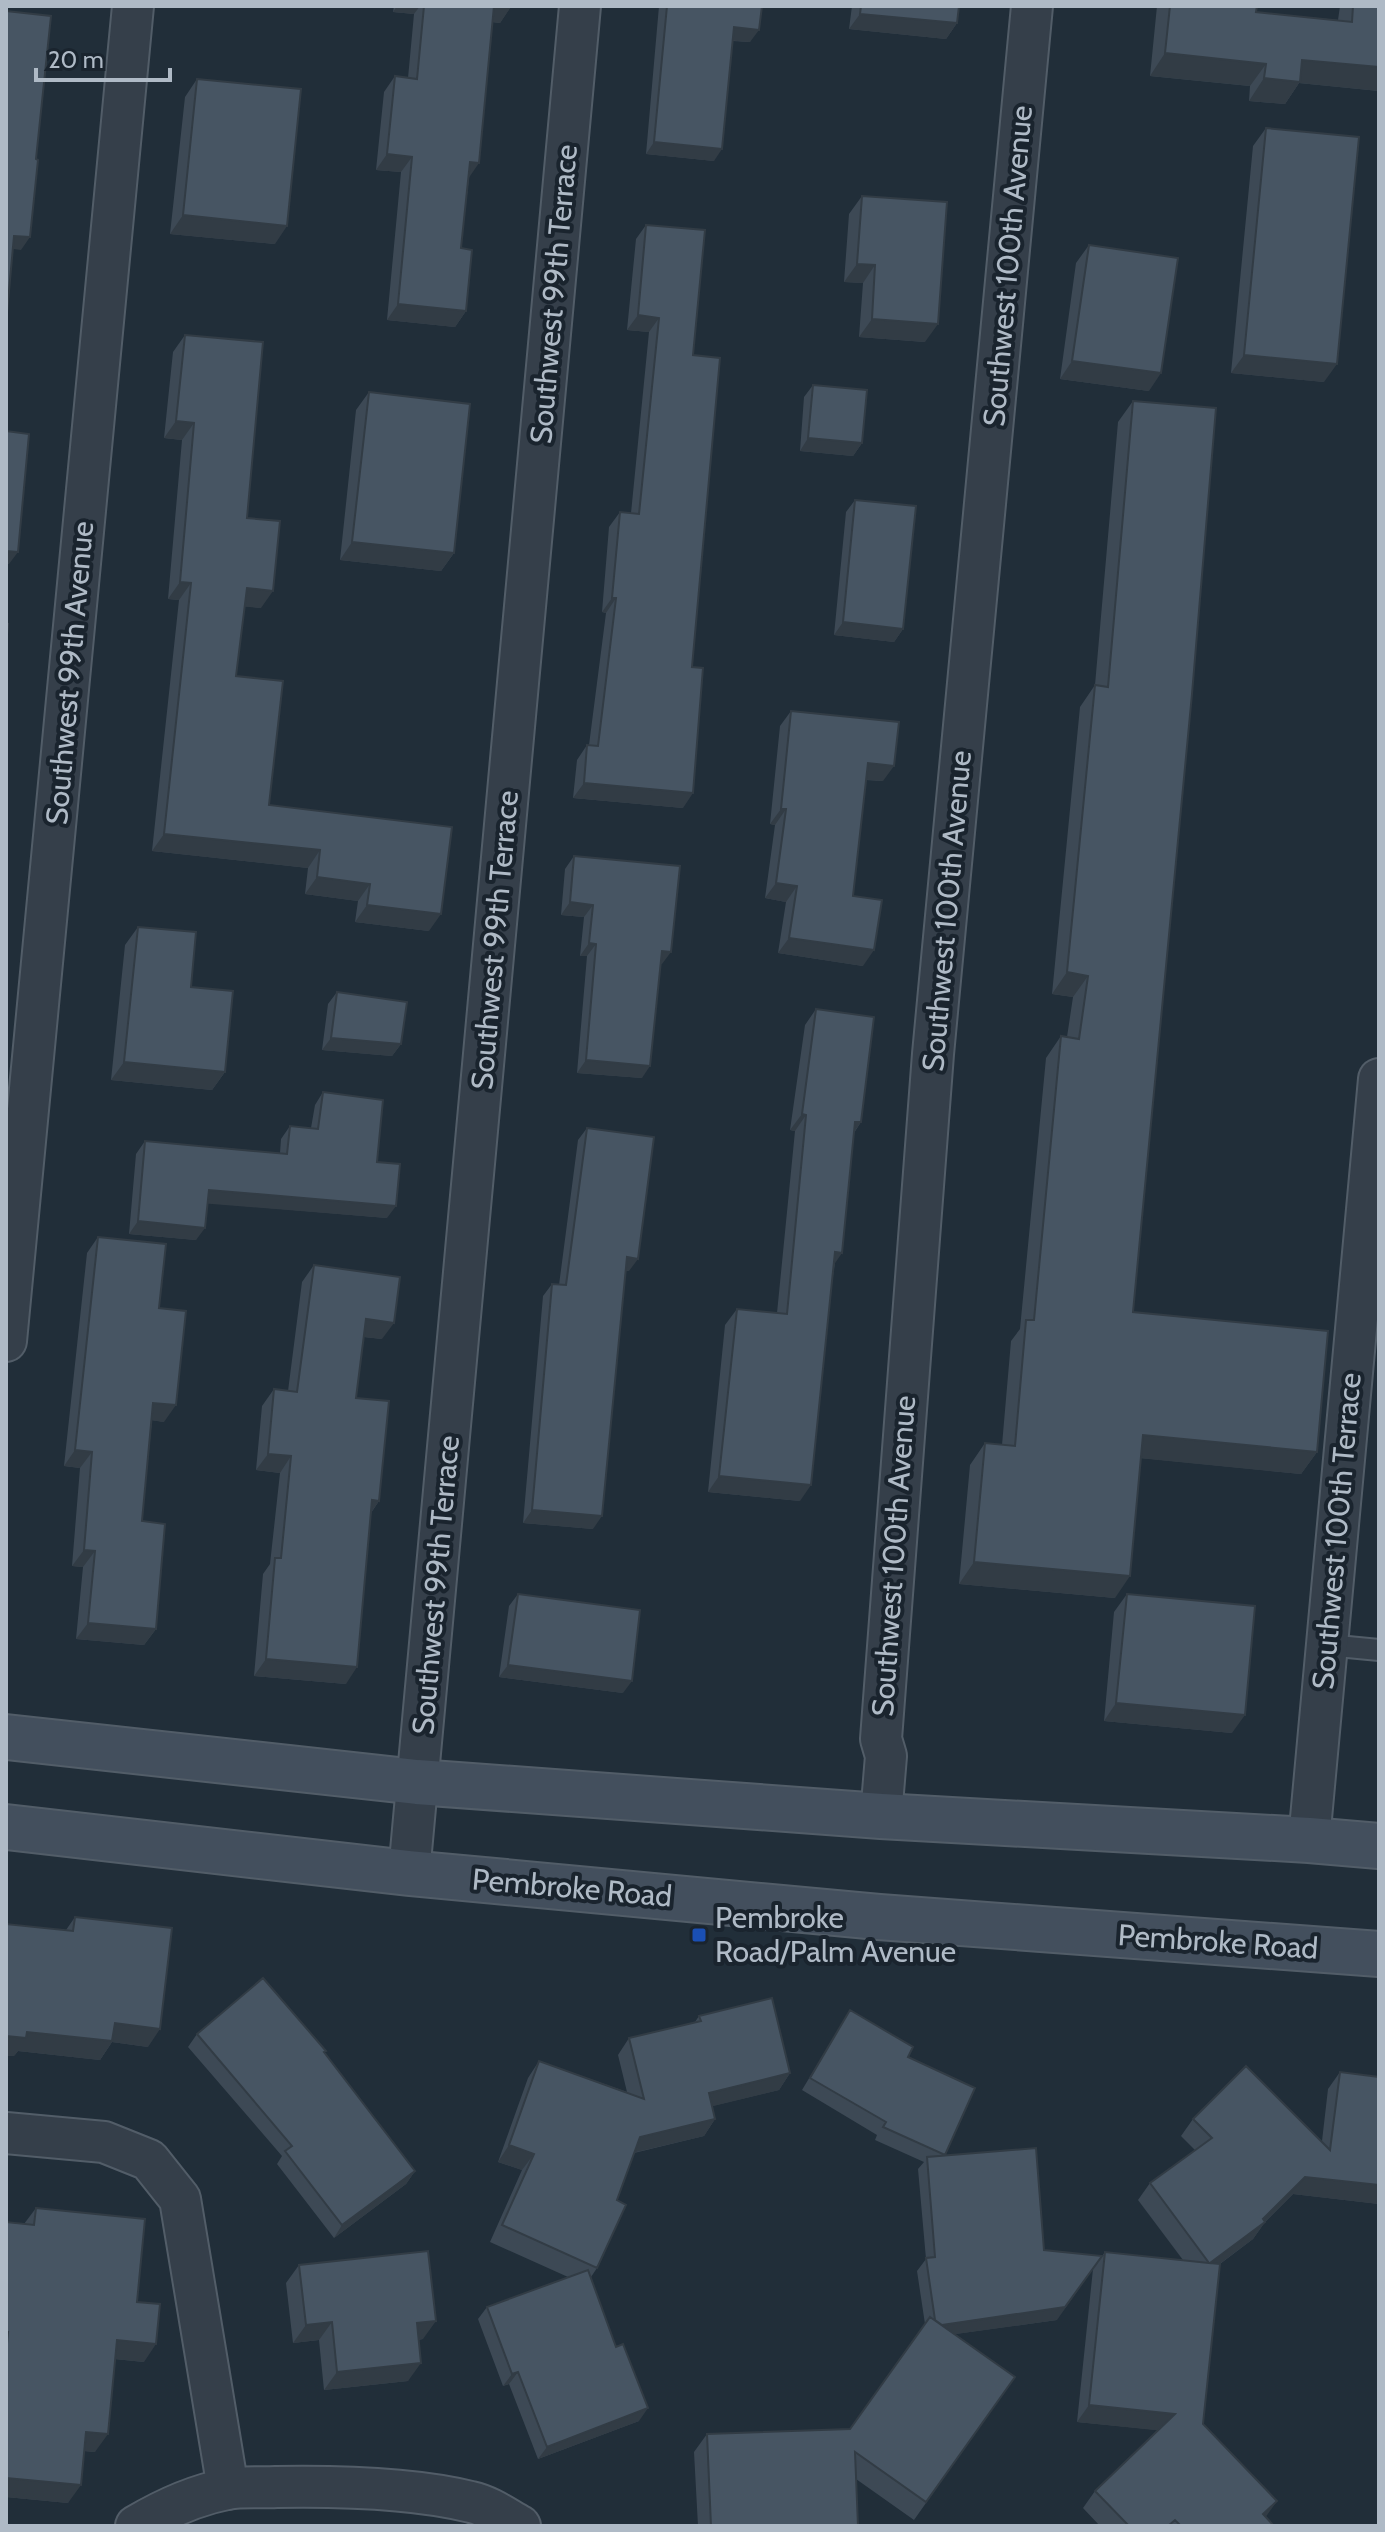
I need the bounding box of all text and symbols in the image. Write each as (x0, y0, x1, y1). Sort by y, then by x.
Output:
scale bar (36, 32, 170, 82)
text: 20 m (48, 45, 104, 74)
street label: Southwest 100th Avenue (975, 104, 1040, 428)
street label: Southwest 99th Terrace (522, 143, 585, 445)
street label: Southwest 99th Avenue (38, 520, 101, 826)
street label: Southwest 100th Avenue (914, 749, 979, 1073)
street label: Southwest 99th Terrace (463, 789, 526, 1091)
street label: Southwest 100th Terrace (1304, 1371, 1369, 1691)
street label: Southwest 100th Avenue (864, 1394, 923, 1718)
street label: Southwest 99th Terrace (404, 1434, 467, 1736)
street label: Pembroke Road (470, 1860, 674, 1915)
place label: Pembroke Road/Palm Avenue (715, 1899, 956, 1970)
street label: Pembroke Road (1117, 1916, 1319, 1967)
marker: Pembroke Road/Palm Avenue (690, 1926, 708, 1944)

